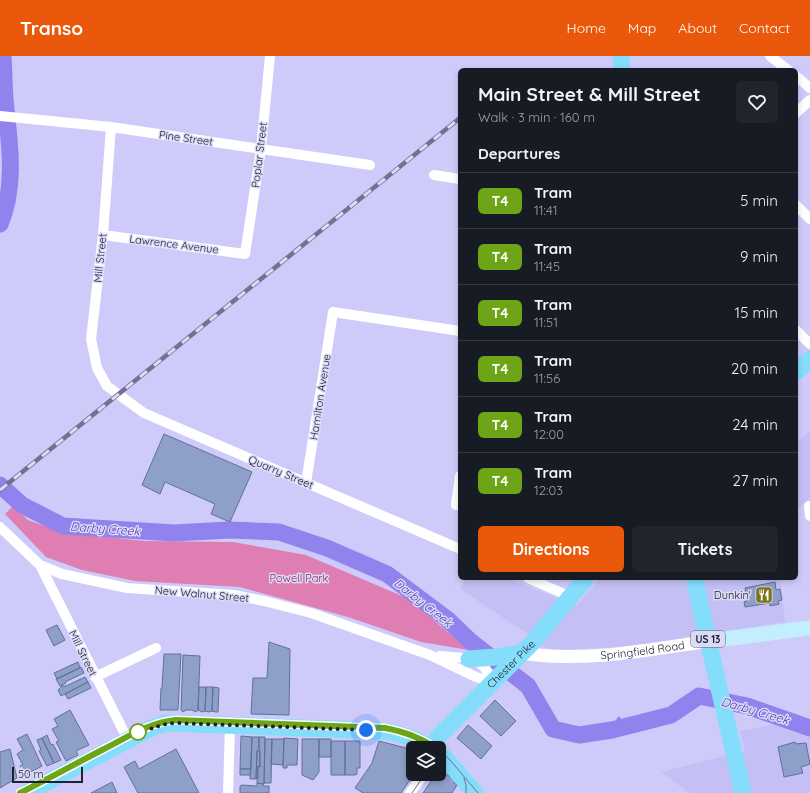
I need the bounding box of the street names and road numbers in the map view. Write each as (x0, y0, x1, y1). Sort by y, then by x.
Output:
street label: Poplar Street (248, 121, 270, 189)
street label: Pine Street (158, 127, 214, 149)
street label: Mill Street (90, 232, 110, 283)
street label: Lawrence Avenue (129, 232, 219, 256)
street label: Hamilton Avenue (306, 353, 334, 441)
street label: Quarry Street (246, 452, 316, 492)
street label: New Walnut Street (154, 583, 250, 605)
street label: Mill Street (66, 628, 100, 679)
road number: US 13 (691, 631, 725, 647)
street label: Chester Pike (484, 637, 538, 691)
street label: Springfield Road (600, 638, 686, 662)

